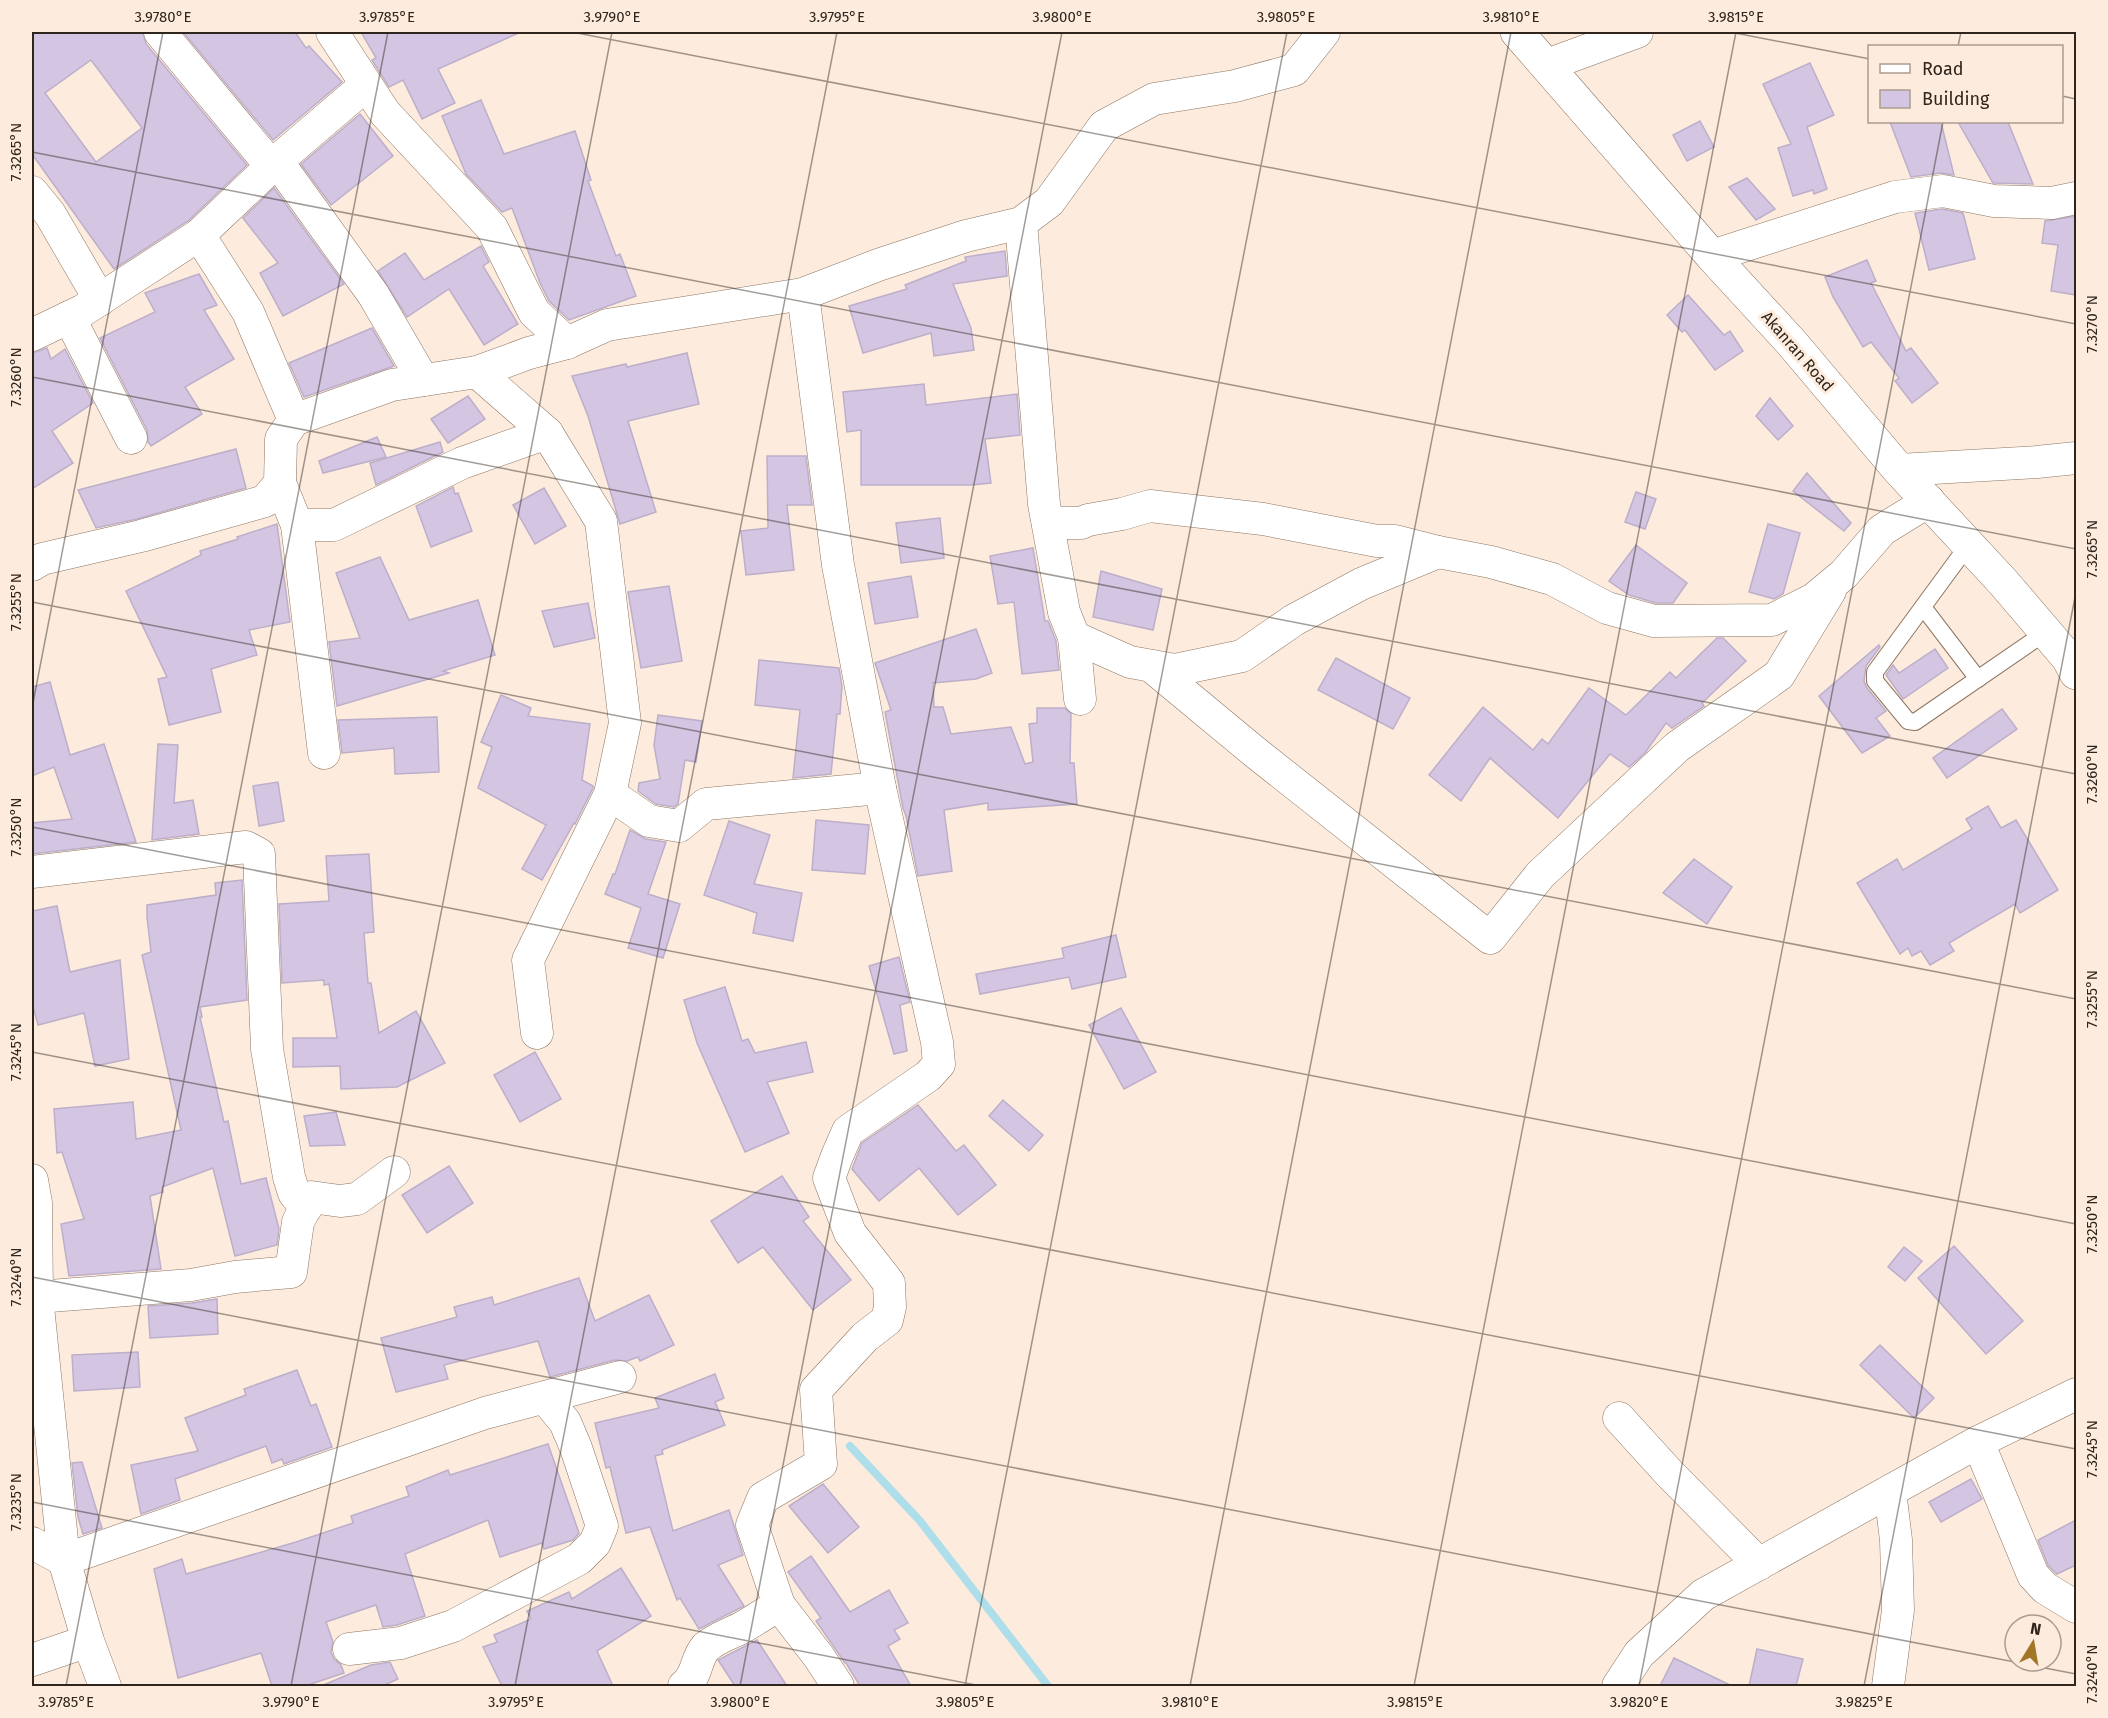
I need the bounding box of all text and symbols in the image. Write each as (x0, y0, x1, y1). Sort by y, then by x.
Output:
text: 3.9780°E (134, 8, 192, 26)
text: 3.9785°E (359, 8, 415, 26)
text: 3.9790°E (584, 8, 640, 26)
text: 3.9795°E (809, 8, 865, 26)
text: 3.9800°E (1032, 8, 1092, 26)
text: 3.9805°E (1257, 8, 1315, 26)
text: 3.9810°E (1482, 8, 1540, 26)
text: 3.9815°E (1708, 8, 1764, 26)
legend (1868, 45, 2063, 123)
text: Road (1922, 58, 1964, 80)
text: Building (1922, 88, 1990, 110)
text: 7.3265°N (7, 123, 25, 181)
text: 7.3270°N (2083, 295, 2101, 353)
street label: Akanran Road (1758, 307, 1838, 395)
text: 7.3260°N (7, 347, 25, 407)
text: 7.3265°N (2083, 520, 2101, 578)
text: 7.3255°N (7, 573, 25, 631)
text: 7.3260°N (2083, 744, 2101, 804)
text: 7.3250°N (7, 797, 25, 857)
text: 7.3255°N (2083, 970, 2101, 1028)
text: 7.3245°N (7, 1023, 25, 1081)
text: 7.3250°N (2083, 1194, 2101, 1254)
text: 7.3240°N (7, 1247, 25, 1307)
text: 7.3245°N (2083, 1420, 2101, 1478)
text: 7.3235°N (7, 1473, 25, 1531)
north arrow (2003, 1613, 2063, 1673)
text: N (2029, 1618, 2043, 1639)
text: 7.3240°N (2083, 1644, 2101, 1704)
text: 3.9785°E (38, 1693, 94, 1711)
text: 3.9790°E (263, 1693, 319, 1711)
text: 3.9795°E (488, 1693, 544, 1711)
text: 3.9800°E (710, 1693, 770, 1711)
text: 3.9805°E (936, 1693, 994, 1711)
text: 3.9810°E (1161, 1693, 1219, 1711)
text: 3.9815°E (1387, 1693, 1443, 1711)
text: 3.9820°E (1610, 1693, 1668, 1711)
text: 3.9825°E (1835, 1693, 1893, 1711)

